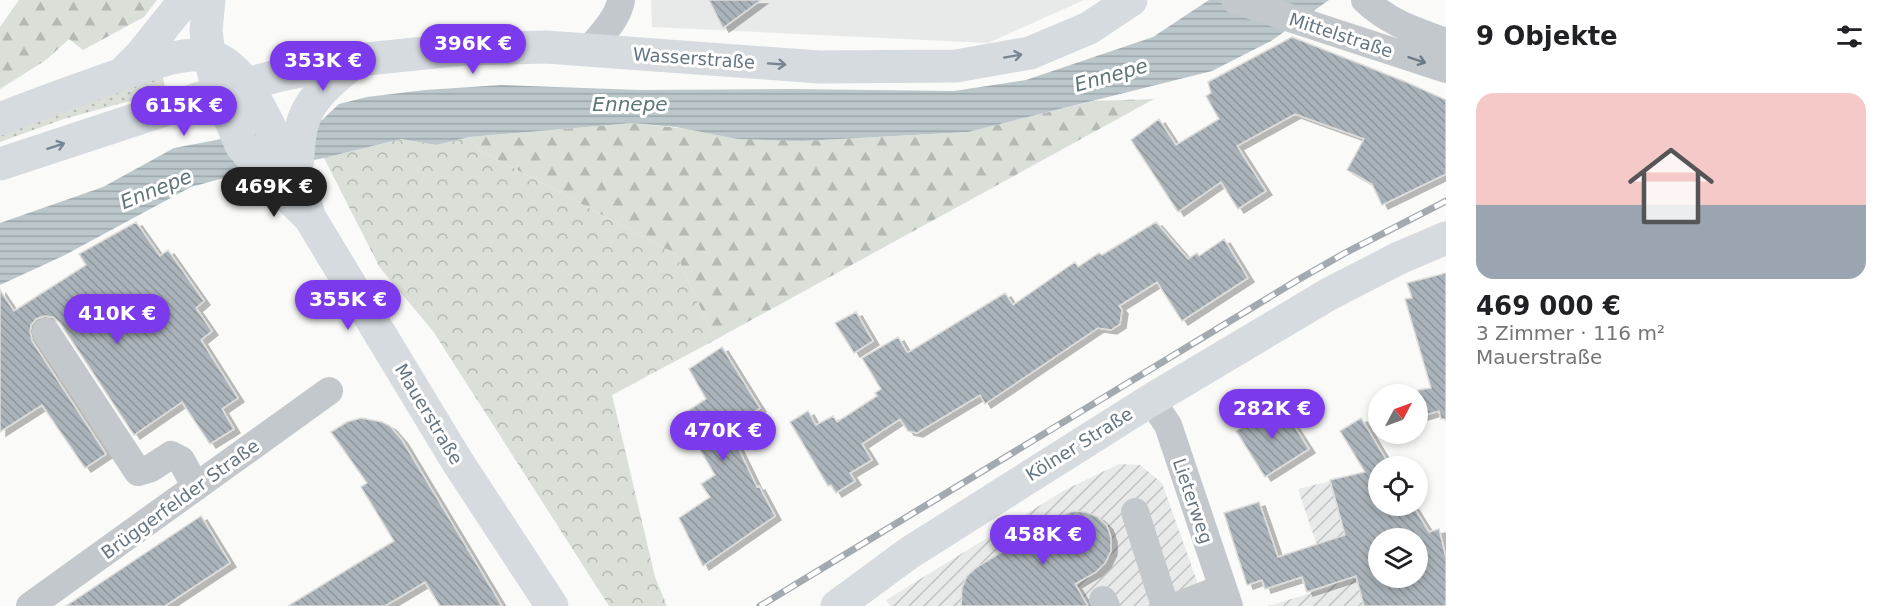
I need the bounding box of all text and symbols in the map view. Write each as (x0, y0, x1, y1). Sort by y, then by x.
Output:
street label: Mittelstraße (1286, 8, 1396, 62)
icon: filters (1833, 20, 1866, 53)
text: 9 Objekte (1476, 21, 1618, 51)
pin: 396K € (424, 24, 522, 75)
text: 396K € (434, 31, 512, 55)
pin: 353K € (274, 41, 372, 92)
street label: Wasserstraße (632, 43, 756, 73)
text: 353K € (284, 48, 362, 72)
one-way arrow (1003, 50, 1023, 61)
water label: Ennepe (1072, 53, 1150, 97)
one-way arrow (1407, 55, 1426, 66)
one-way arrow (766, 58, 786, 69)
pin: 615K € (135, 86, 233, 137)
water label: Ennepe (592, 92, 668, 116)
text: 615K € (145, 93, 223, 117)
icon: home (1617, 132, 1725, 240)
one-way arrow (46, 140, 65, 151)
water label: Ennepe (117, 164, 195, 214)
pin: 469K € (225, 167, 323, 218)
text: 469K € (235, 174, 313, 198)
pin: 355K € (299, 280, 397, 331)
text: 355K € (309, 287, 387, 311)
text: 469 000 € (1476, 291, 1621, 321)
pin: 410K € (68, 294, 166, 345)
text: 410K € (78, 301, 156, 325)
text: 3 Zimmer · 116 m² (1476, 321, 1665, 345)
text: Mauerstraße (1476, 345, 1602, 369)
street label: Mauerstraße (391, 360, 467, 468)
north arrow (1368, 384, 1428, 444)
map controls (1368, 384, 1428, 588)
pin: 282K € (1223, 389, 1321, 440)
text: 282K € (1233, 396, 1311, 420)
street label: Kölner Straße (1022, 403, 1136, 485)
pin: 470K € (674, 411, 772, 462)
text: 470K € (684, 418, 762, 442)
street label: Brüggerfelder Straße (97, 435, 263, 563)
street label: Lieterweg (1169, 456, 1217, 546)
button: locate (1368, 456, 1428, 516)
pin: 458K € (994, 515, 1092, 566)
text: 458K € (1004, 522, 1082, 546)
button: layers (1368, 528, 1428, 588)

